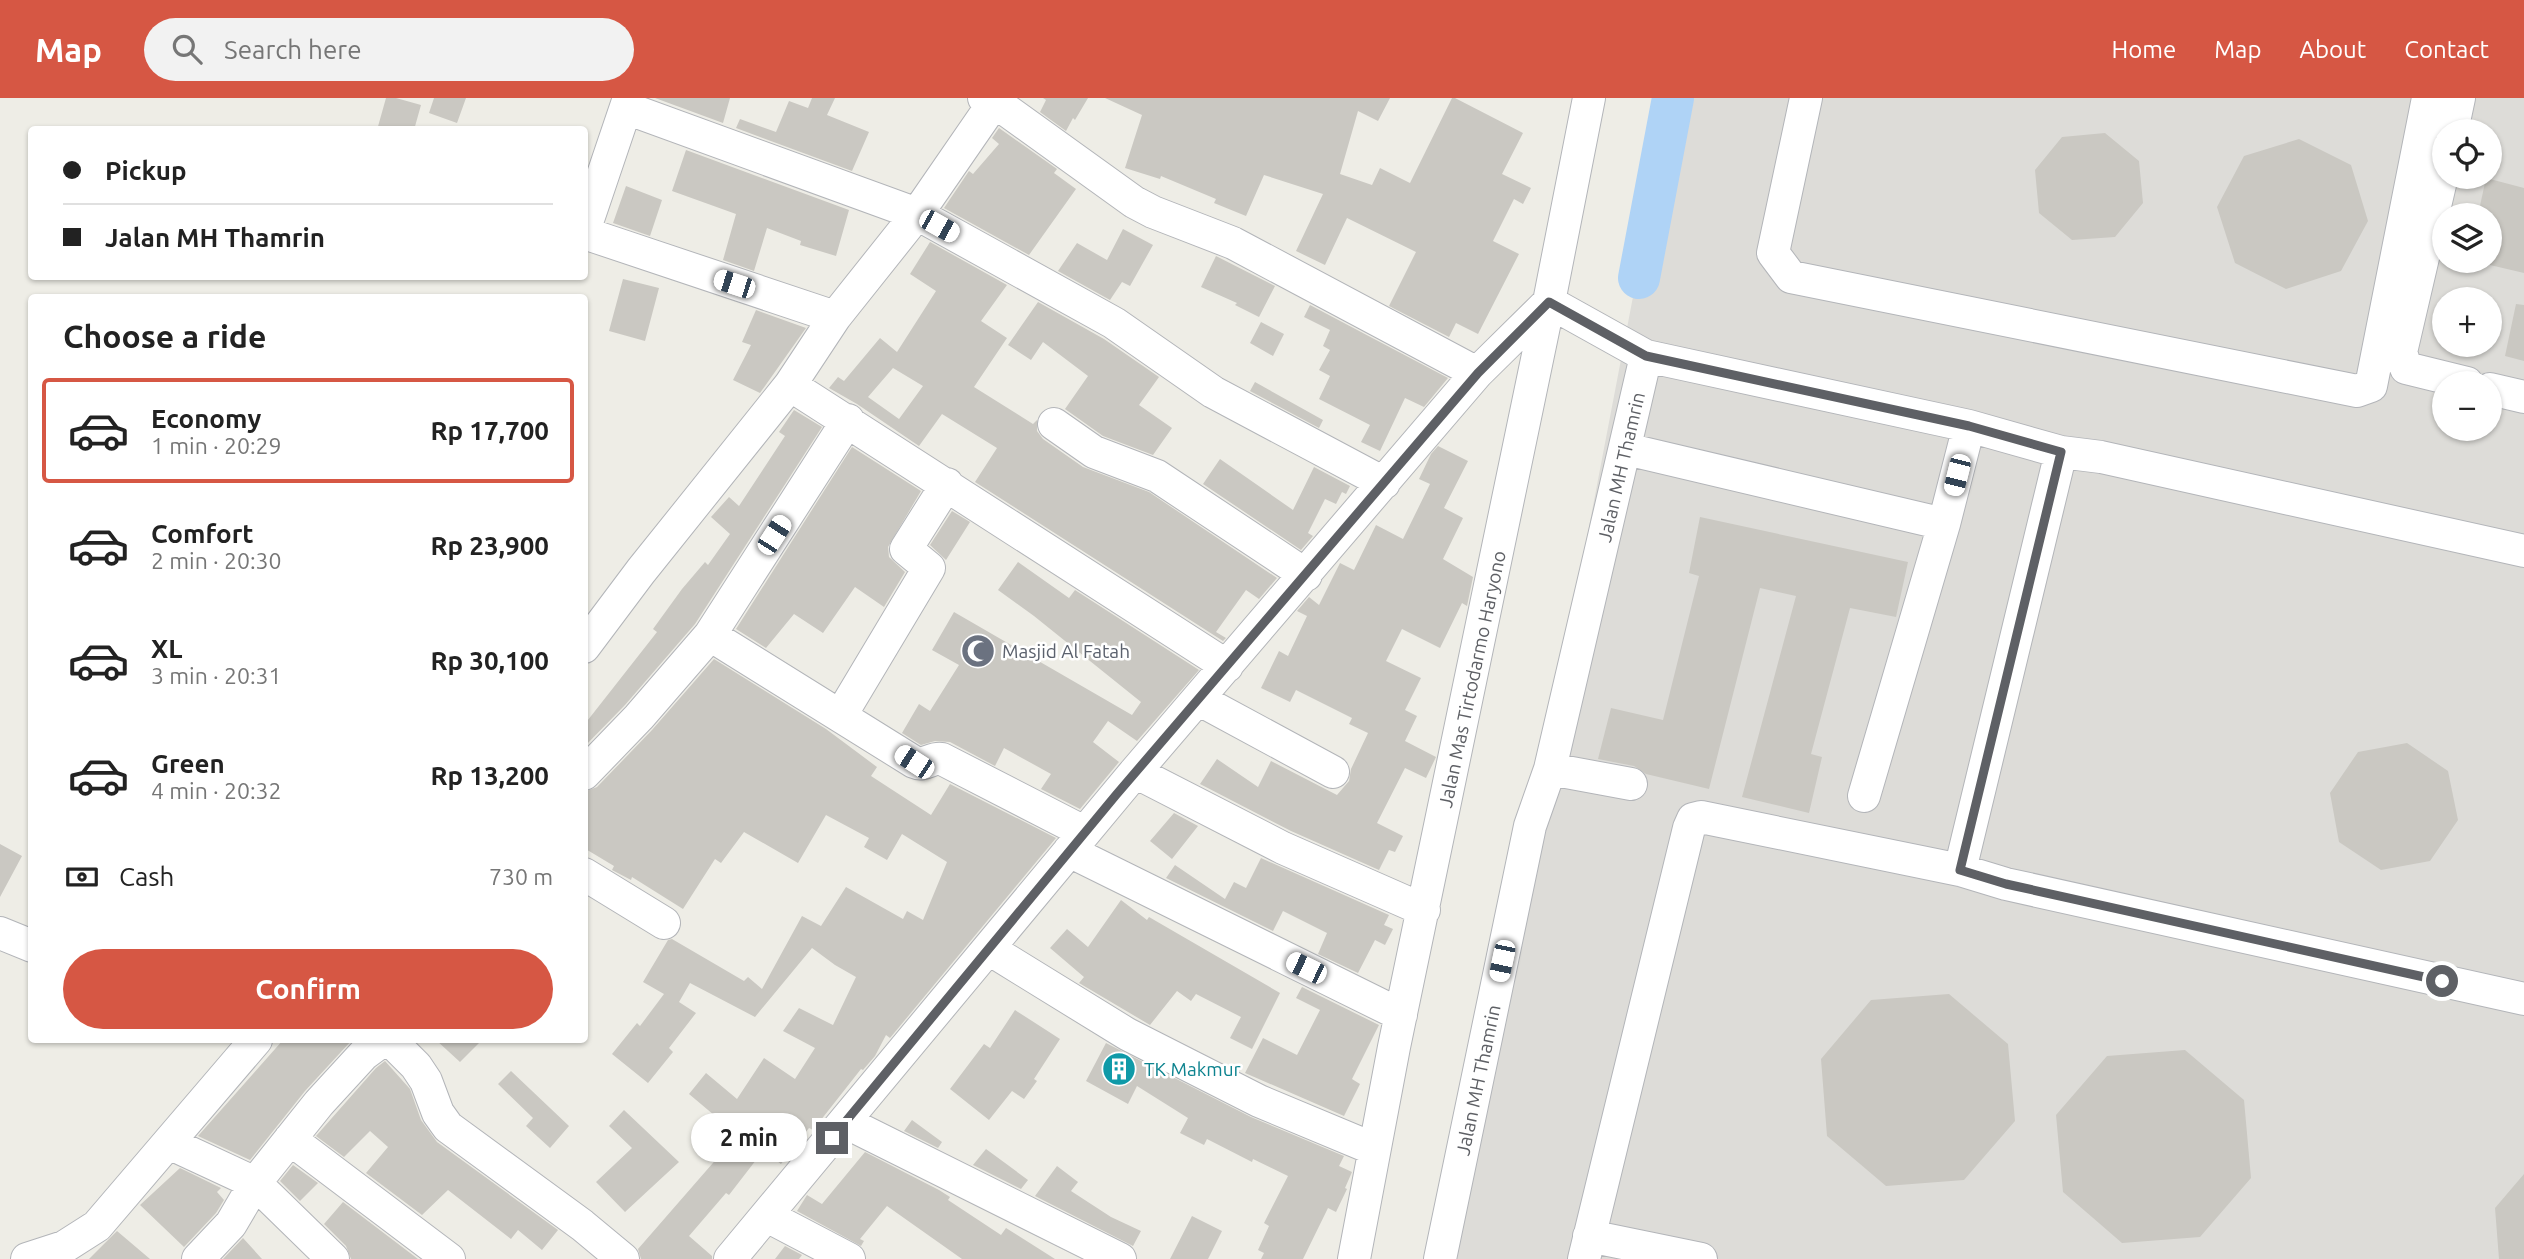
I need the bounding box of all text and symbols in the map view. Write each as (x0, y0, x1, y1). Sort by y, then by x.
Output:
search box (144, 18, 634, 81)
icon: search (168, 30, 206, 68)
text: Map (35, 31, 102, 68)
text: Search here (224, 35, 362, 64)
text: Home (2111, 36, 2176, 63)
text: Map (2214, 36, 2261, 63)
text: About (2299, 36, 2366, 63)
text: Contact (2404, 36, 2489, 63)
map controls (2432, 119, 2502, 441)
button: locate (2432, 119, 2502, 189)
text: Pickup (105, 156, 187, 185)
button: layers (2432, 203, 2502, 273)
car (916, 207, 963, 245)
text: Jalan MH Thamrin (105, 223, 325, 252)
car (711, 268, 758, 300)
button: + (2432, 287, 2502, 357)
text: Choose a ride (63, 318, 266, 354)
button: − (2432, 371, 2502, 441)
street label: Jalan MH Thamrin (1593, 390, 1649, 544)
icon: car (67, 399, 130, 462)
text: Economy (151, 404, 261, 433)
text: Rp 17,700 (430, 416, 549, 445)
text: 1 min · 20:29 (151, 433, 282, 458)
car (1942, 452, 1973, 498)
car (754, 512, 795, 558)
icon: car (67, 514, 130, 577)
text: Comfort (151, 519, 254, 548)
text: Rp 23,900 (430, 531, 549, 560)
text: 2 min · 20:30 (151, 548, 282, 573)
street label: Jalan Mas Tirtodarmo Haryono (1434, 549, 1510, 809)
icon: car (67, 629, 130, 692)
mosque icon: Masjid Al Fatah (959, 632, 997, 670)
text: XL (151, 634, 182, 663)
place label: Masjid Al Fatah (1002, 640, 1130, 662)
text: Rp 30,100 (430, 646, 549, 675)
text: 3 min · 20:31 (151, 663, 282, 688)
car (891, 742, 938, 782)
icon: car (67, 744, 130, 807)
text: Green (151, 749, 225, 778)
text: Rp 13,200 (430, 761, 549, 790)
text: 4 min · 20:32 (151, 778, 282, 803)
icon: cash (63, 858, 101, 896)
text: Cash (119, 862, 174, 891)
text: 730 m (489, 864, 553, 889)
car (1488, 938, 1517, 984)
button: Confirm (63, 949, 553, 1029)
car (1283, 949, 1330, 987)
route start (2426, 965, 2458, 997)
street label: Jalan MH Thamrin (1451, 1003, 1505, 1157)
building icon: TK Makmur (1100, 1050, 1138, 1088)
place label: TK Makmur (1144, 1058, 1241, 1080)
callout: 2 min (692, 1114, 808, 1162)
route end (816, 1122, 848, 1154)
text: 2 min (720, 1125, 778, 1150)

